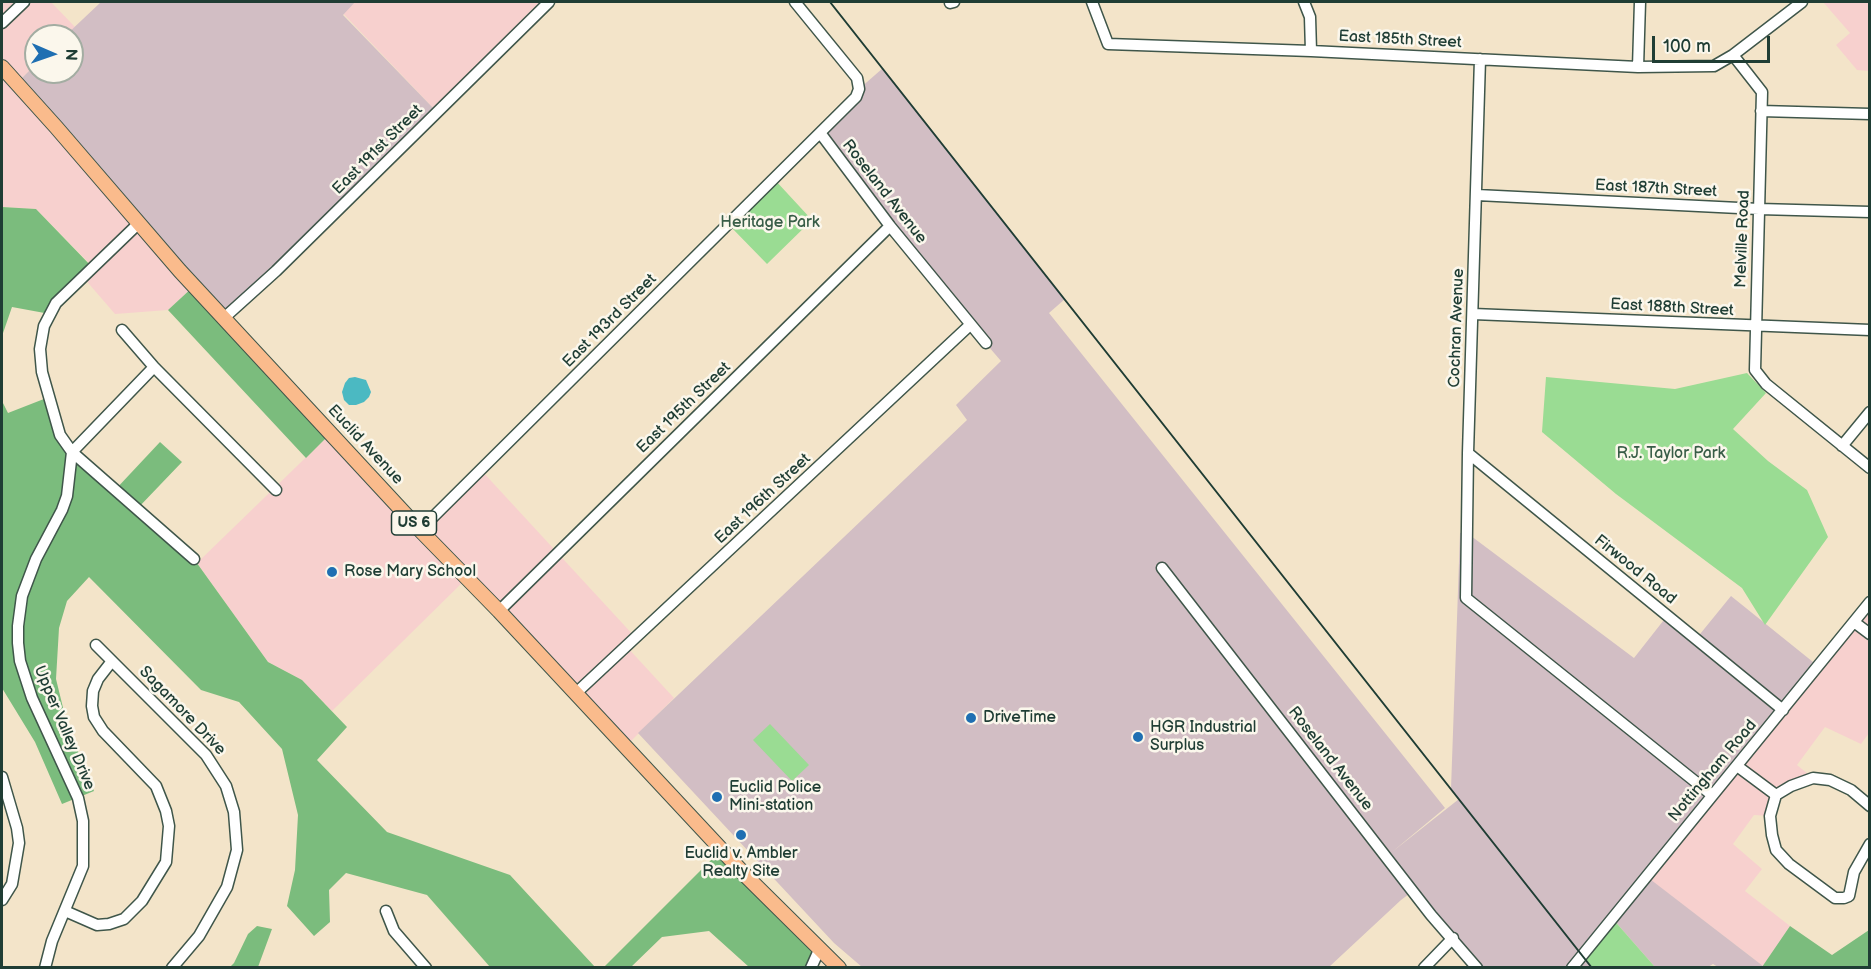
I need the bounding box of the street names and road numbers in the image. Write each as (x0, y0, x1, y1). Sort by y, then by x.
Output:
street label: East 185th Street (1338, 27, 1462, 53)
street label: East 191st Street (329, 101, 427, 199)
street label: Roseland Avenue (837, 136, 931, 248)
street label: East 187th Street (1595, 176, 1717, 202)
street label: Melville Road (1732, 190, 1754, 288)
street label: Cochran Avenue (1445, 268, 1469, 388)
street label: East 193rd Street (559, 270, 661, 372)
street label: East 188th Street (1610, 295, 1734, 321)
street label: East 195th Street (633, 358, 735, 458)
street label: Euclid Avenue (323, 401, 407, 489)
street label: East 196th Street (711, 450, 815, 548)
road number: US 6 (392, 511, 436, 535)
street label: Firwood Road (1590, 531, 1680, 609)
street label: Upper Valley Drive (29, 663, 99, 793)
street label: Sagamore Drive (135, 663, 229, 759)
street label: Roseland Avenue (1283, 703, 1377, 815)
street label: Nottingham Road (1665, 716, 1761, 826)

